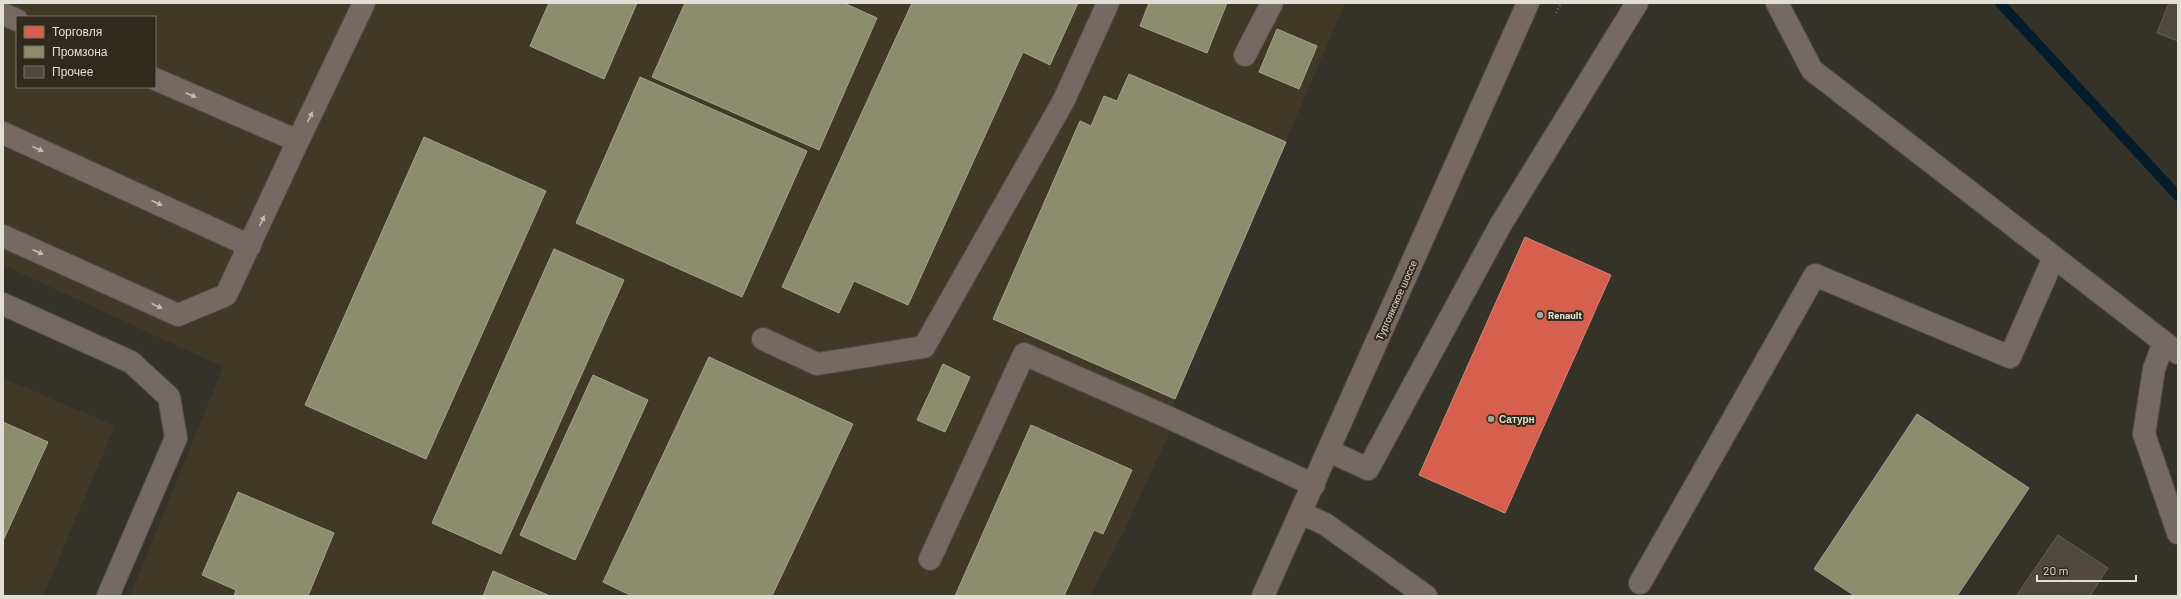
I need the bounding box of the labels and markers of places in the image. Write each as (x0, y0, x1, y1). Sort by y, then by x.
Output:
place label: Renault (1548, 309, 1582, 321)
marker: Renault (1535, 310, 1545, 320)
place label: Сатурн (1499, 413, 1535, 425)
marker: Сатурн (1486, 414, 1496, 424)

